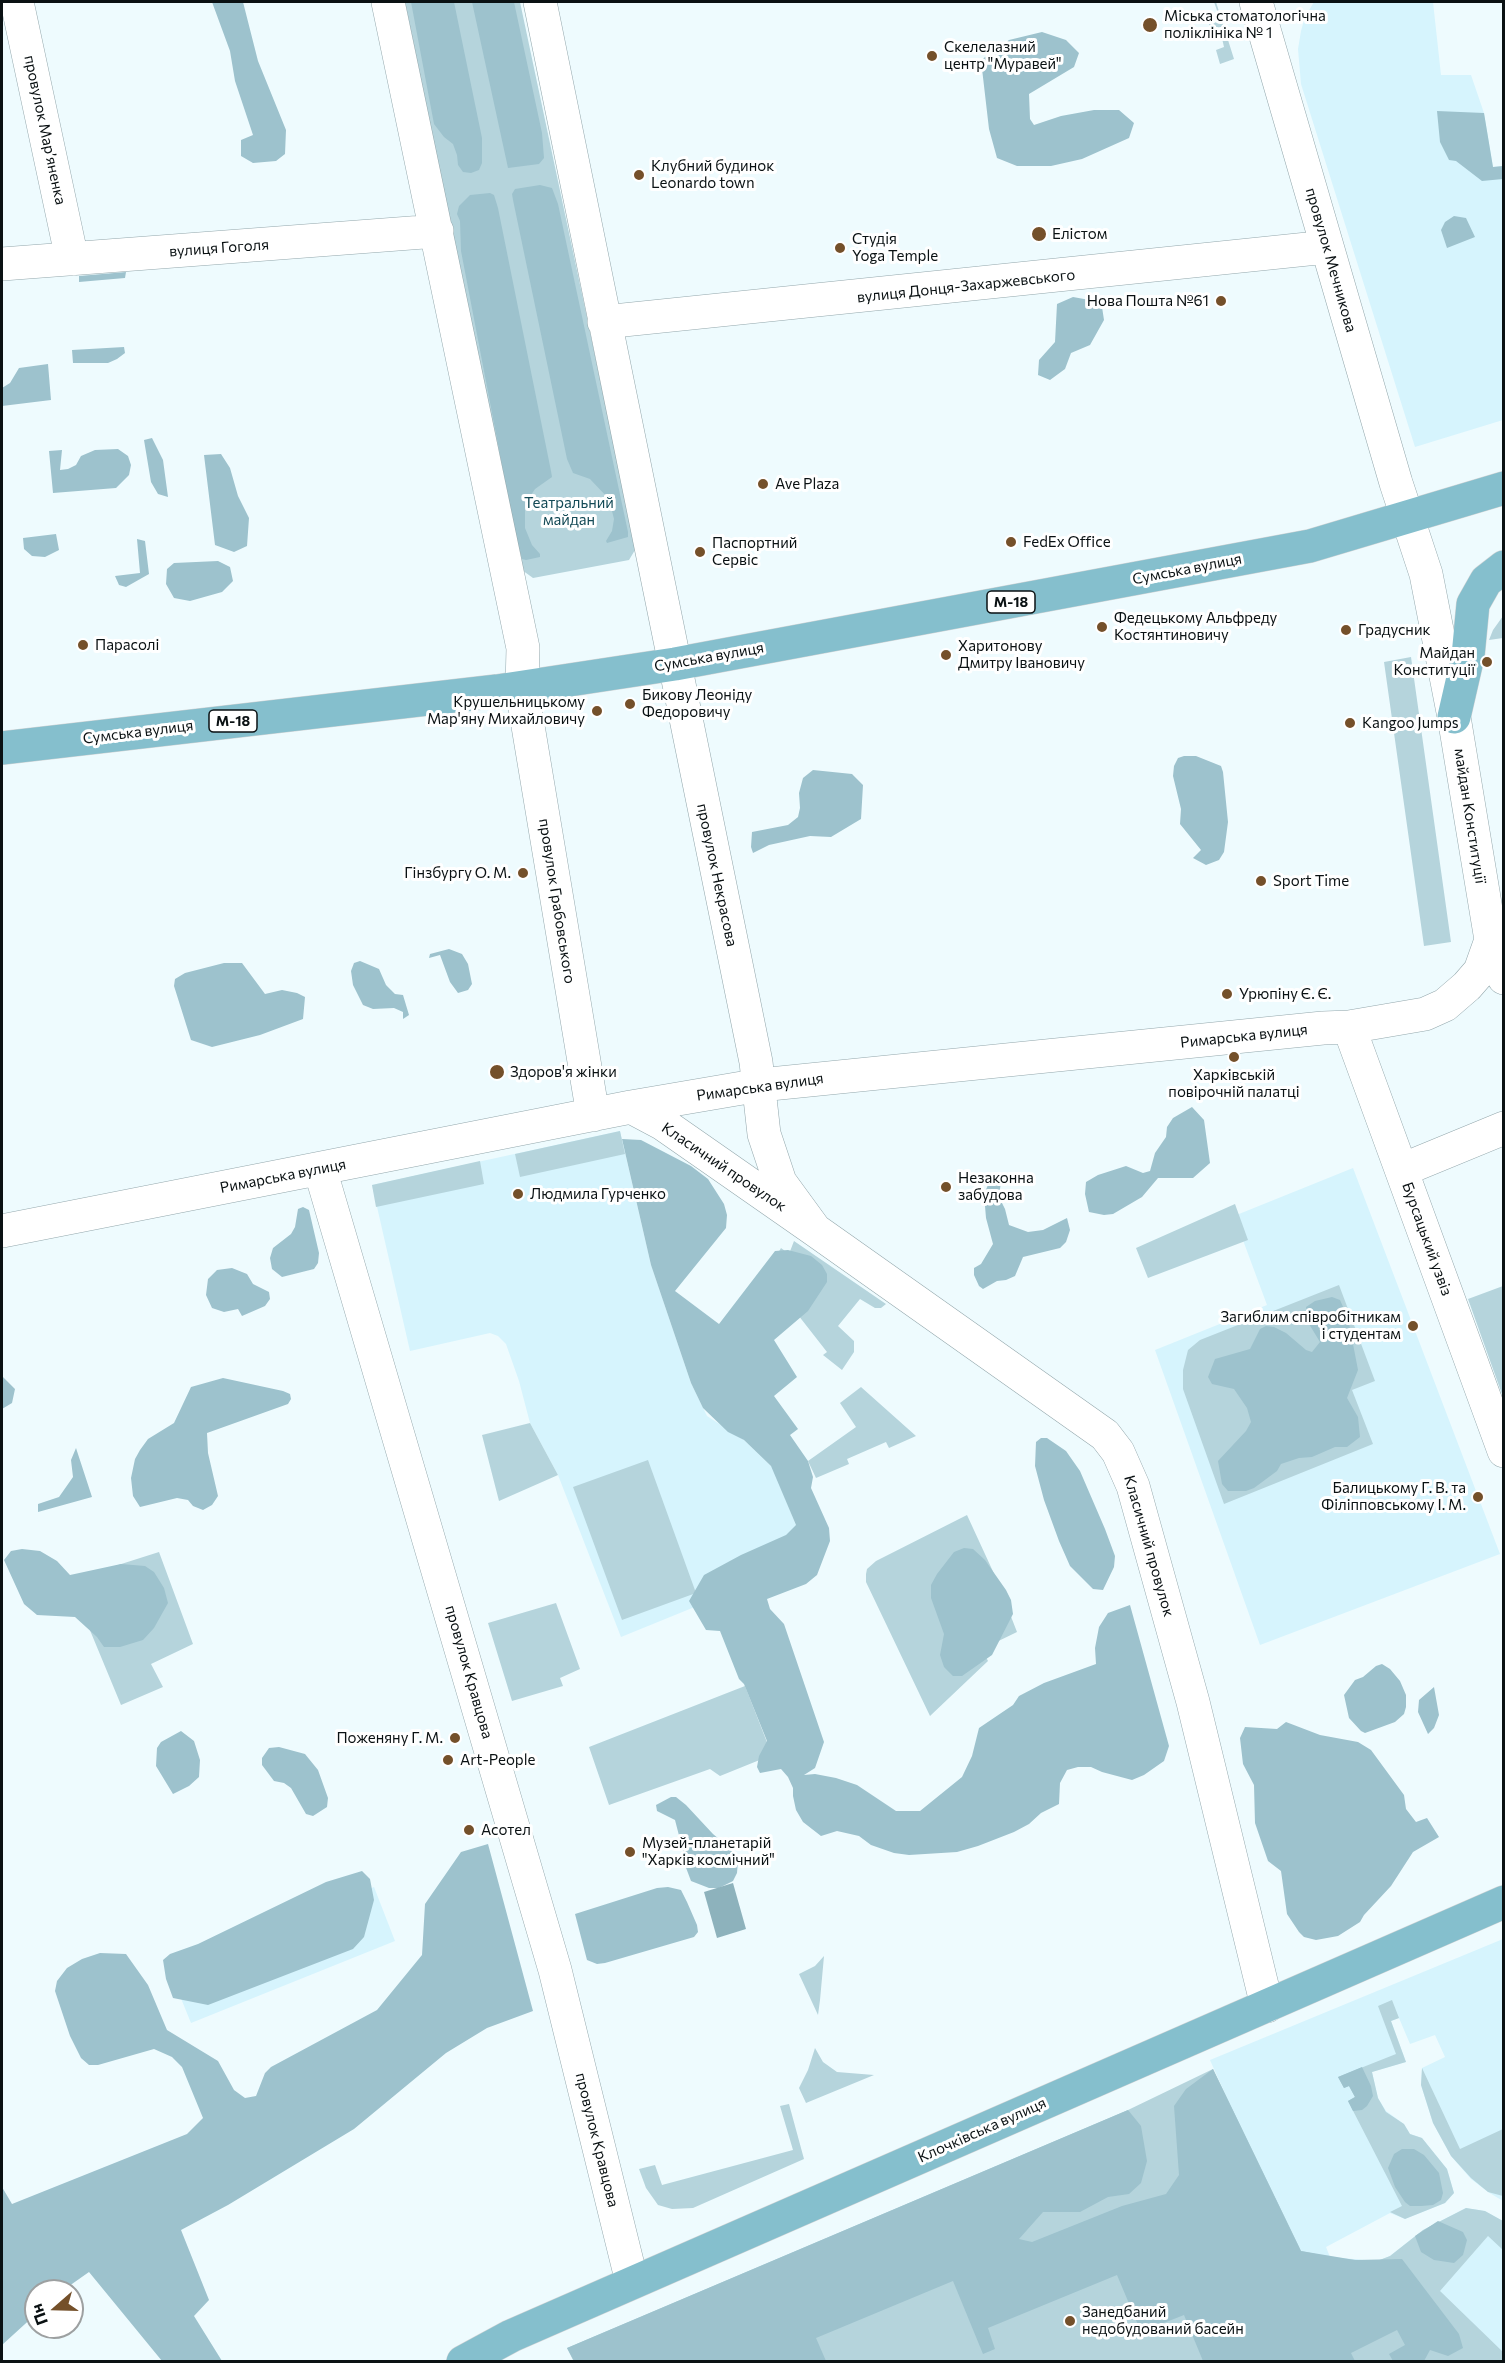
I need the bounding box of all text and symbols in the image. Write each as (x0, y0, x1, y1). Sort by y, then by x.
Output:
place label: Міська стоматологічна поліклініка № 1 (1164, 7, 1326, 42)
marker: Міська стоматологічна поліклініка № 1 (1141, 16, 1159, 34)
place label: Скелелазний центр "Муравей" (944, 38, 1062, 73)
marker: Скелелазний центр "Муравей" (925, 49, 939, 63)
street label: провулок Мар’яненка (20, 53, 70, 207)
place label: Клубний будинок Leonardo town (651, 157, 774, 192)
marker: Клубний будинок Leonardo town (632, 168, 646, 182)
street label: провулок Мечникова (1302, 186, 1360, 334)
marker: Елістом (1030, 225, 1048, 243)
place label: Елістом (1052, 225, 1107, 243)
place label: Студiя Yoga Temple (852, 230, 938, 265)
street label: вулиця Гоголя (168, 236, 270, 260)
marker: Студiя Yoga Temple (833, 241, 847, 255)
street label: вулиця Донця-Захаржевського (856, 266, 1076, 306)
place label: Нова Пошта №61 (1087, 292, 1209, 310)
marker: Нова Пошта №61 (1214, 294, 1228, 308)
place label: Ave Plaza (775, 475, 839, 493)
marker: Ave Plaza (756, 477, 770, 491)
park label: Театральний майдан (524, 494, 614, 529)
place label: FedEx Office (1023, 533, 1111, 551)
place label: Паспортний Сервіс (712, 534, 797, 569)
marker: FedEx Office (1004, 535, 1018, 549)
marker: Паспортний Сервіс (693, 545, 707, 559)
street label: Сумська вулиця (1131, 550, 1243, 588)
road number: М-18 (987, 591, 1035, 613)
place label: Федецькому Альфреду Костянтиновичу (1114, 609, 1277, 644)
marker: Федецькому Альфреду Костянтиновичу (1095, 620, 1109, 634)
place label: Градусник (1358, 621, 1431, 639)
marker: Градусник (1339, 623, 1353, 637)
place label: Парасолі (95, 636, 159, 654)
place label: Харитонову Дмитру Івановичу (958, 637, 1085, 672)
marker: Парасолі (76, 638, 90, 652)
street label: Сумська вулиця (653, 638, 765, 676)
place label: Майдан Конституції (1393, 644, 1475, 679)
marker: Харитонову Дмитру Івановичу (939, 648, 953, 662)
marker: Майдан Конституції (1480, 655, 1494, 669)
place label: Бикову Леоніду Федоровичу (642, 686, 752, 721)
place label: Крушельницькому Мар'яну Михайловичу (427, 693, 585, 728)
marker: Бикову Леоніду Федоровичу (623, 697, 637, 711)
marker: Крушельницькому Мар'яну Михайловичу (590, 704, 604, 718)
road number: М-18 (209, 710, 257, 732)
place label: Kangoo Jumps (1362, 714, 1459, 732)
street label: Сумська вулиця (82, 716, 194, 748)
marker: Kangoo Jumps (1343, 716, 1357, 730)
street label: майдан Конституції (1450, 747, 1490, 885)
street label: провулок Некрасова (693, 802, 741, 948)
street label: провулок Грабовського (535, 817, 579, 985)
place label: Гінзбургу О. М. (404, 864, 511, 882)
marker: Гінзбургу О. М. (516, 866, 530, 880)
place label: Sport Time (1273, 872, 1349, 890)
marker: Sport Time (1254, 874, 1268, 888)
place label: Урюпіну Є. Є. (1239, 985, 1331, 1003)
marker: Урюпіну Є. Є. (1220, 987, 1234, 1001)
street label: Римарська вулиця (1179, 1020, 1309, 1052)
marker: Харківській повірочній палатці (1227, 1050, 1241, 1064)
marker: Здоров'я жінки (488, 1063, 506, 1081)
place label: Здоров'я жінки (510, 1063, 617, 1081)
place label: Харківській повірочній палатці (1168, 1066, 1300, 1101)
street label: Римарська вулиця (695, 1069, 825, 1105)
street label: Класичний провулок (658, 1119, 790, 1215)
street label: Римарська вулиця (218, 1155, 348, 1197)
place label: Незаконна забудова (958, 1169, 1034, 1204)
marker: Незаконна забудова (939, 1180, 953, 1194)
street label: Бурсацький узвіз (1398, 1180, 1456, 1298)
place label: Людмила Гурченко (530, 1185, 666, 1203)
marker: Людмила Гурченко (511, 1187, 525, 1201)
place label: Загиблим співробітникам і студентам (1221, 1308, 1401, 1343)
marker: Загиблим співробітникам і студентам (1406, 1319, 1420, 1333)
street label: Класичний провулок (1120, 1473, 1178, 1619)
place label: Балицькому Г. В. та Філіпповському І. М. (1321, 1479, 1466, 1514)
marker: Балицькому Г. В. та Філіпповському І. М. (1471, 1490, 1485, 1504)
street label: провулок Кравцова (441, 1603, 497, 1741)
place label: Поженяну Г. М. (336, 1729, 443, 1747)
marker: Поженяну Г. М. (448, 1731, 462, 1745)
place label: Art-People (460, 1751, 535, 1769)
marker: Art-People (441, 1753, 455, 1767)
place label: Асотел (481, 1821, 531, 1839)
marker: Асотел (462, 1823, 476, 1837)
place label: Музей-планетарій "Харків космічний" (642, 1834, 775, 1869)
marker: Музей-планетарій "Харків космічний" (623, 1845, 637, 1859)
street label: провулок Кравцова (572, 2071, 622, 2209)
street label: Клочківська вулиця (915, 2094, 1049, 2166)
north arrow (24, 2279, 84, 2339)
text: Пн (26, 2301, 51, 2328)
place label: Занедбаний недобудований басейн (1082, 2303, 1244, 2338)
marker: Занедбаний недобудований басейн (1063, 2314, 1077, 2328)

